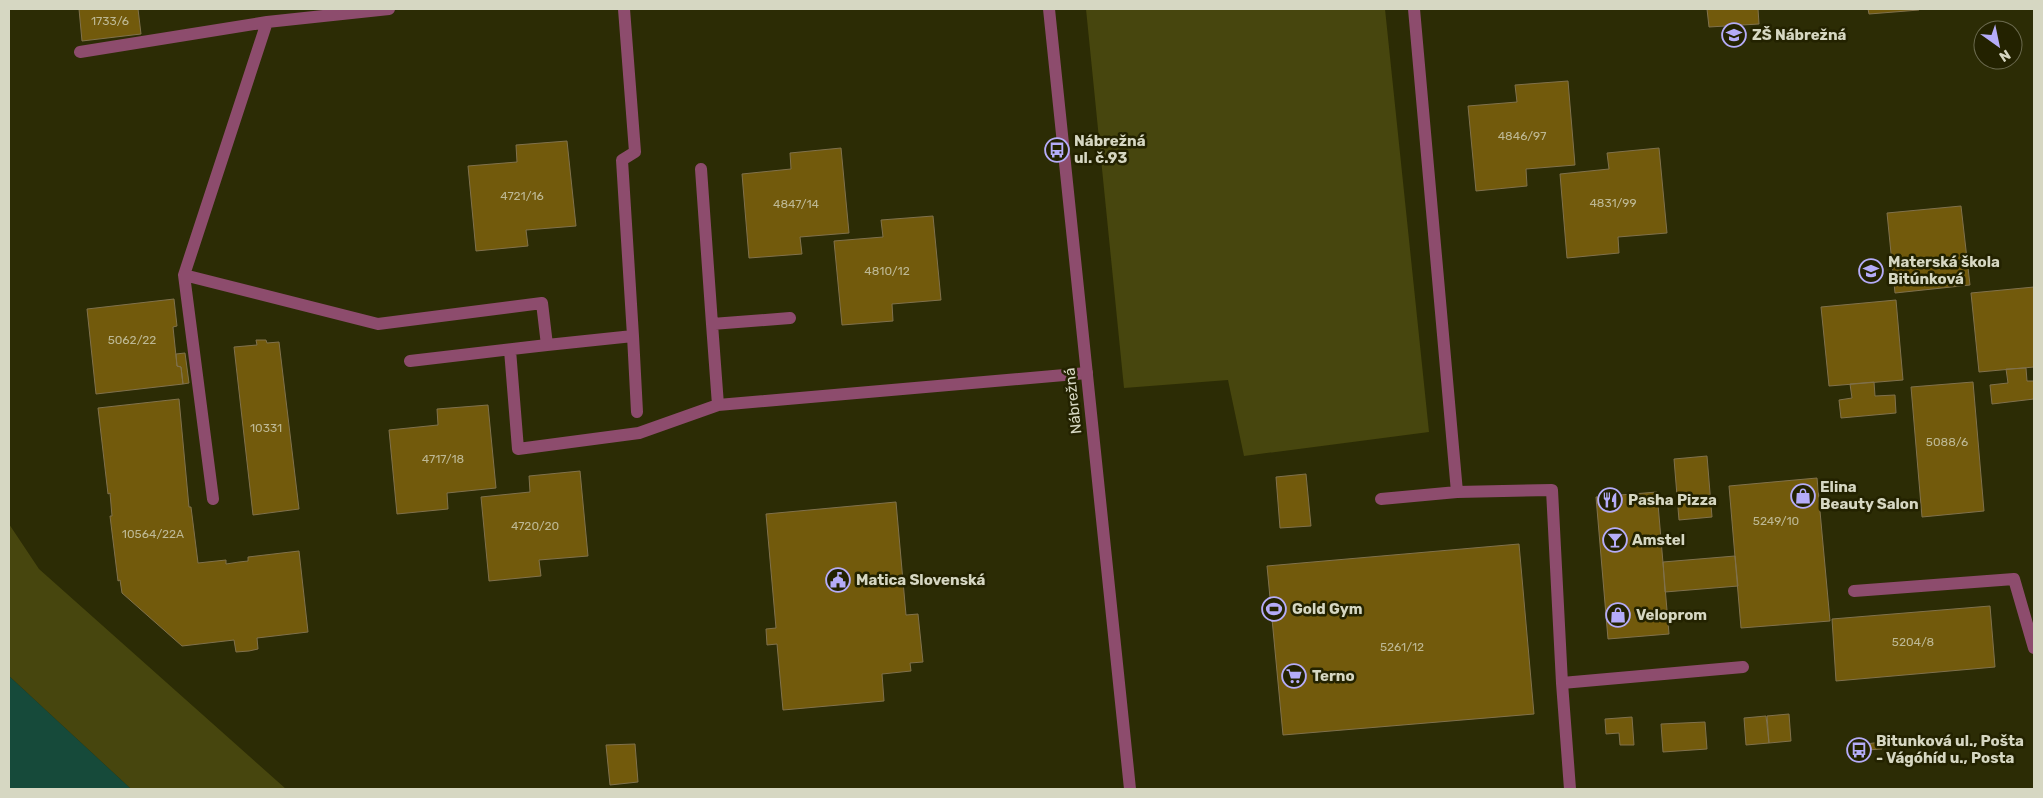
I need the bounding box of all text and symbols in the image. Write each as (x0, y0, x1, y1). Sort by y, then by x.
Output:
house number: 1733/6 (91, 14, 129, 28)
north arrow (1973, 20, 2023, 70)
school or university icon: ZŠ Nábrežná (1721, 22, 1747, 48)
place label: ZŠ Nábrežná (1752, 26, 1847, 44)
text: N (1996, 46, 2014, 65)
house number: 4846/97 (1498, 129, 1546, 143)
place label: Nábrežná ul. č.93 (1074, 132, 1146, 167)
bus stop icon: Nábrežná ul. č.93 (1044, 137, 1070, 163)
house number: 4721/16 (500, 189, 544, 203)
house number: 4831/99 (1589, 196, 1637, 210)
house number: 4847/14 (773, 197, 820, 211)
place label: Materská škola Bitúnková (1888, 253, 2000, 288)
school or university icon: Materská škola Bitúnková (1858, 258, 1884, 284)
house number: 4810/12 (864, 264, 910, 278)
house number: 5062/22 (108, 333, 156, 347)
street label: Nábrežná (1061, 367, 1085, 435)
house number: 10331 (250, 421, 282, 435)
house number: 5088/6 (1926, 435, 1968, 449)
house number: 4717/18 (422, 452, 464, 466)
place label: Elina Beauty Salon (1820, 478, 1919, 513)
shop icon: Elina Beauty Salon (1790, 483, 1816, 509)
restaurant icon: Pasha Pizza (1597, 487, 1623, 513)
place label: Pasha Pizza (1628, 491, 1717, 509)
house number: 5249/10 (1753, 514, 1799, 528)
house number: 4720/20 (511, 519, 559, 533)
house number: 10564/22A (122, 527, 184, 541)
bar icon: Amstel (1602, 527, 1628, 553)
place label: Amstel (1632, 531, 1685, 549)
public building icon: Matica Slovenská (825, 567, 851, 593)
place label: Matica Slovenská (856, 571, 986, 589)
sports icon: Gold Gym (1261, 596, 1287, 622)
place label: Gold Gym (1292, 600, 1362, 618)
shop icon: Veloprom (1605, 602, 1631, 628)
place label: Veloprom (1636, 606, 1707, 624)
house number: 5204/8 (1892, 635, 1934, 649)
house number: 5261/12 (1380, 640, 1424, 654)
supermarket icon: Terno (1281, 663, 1307, 689)
place label: Terno (1312, 667, 1355, 685)
place label: Bitunková ul., Pošta - Vágóhíd u., Posta (1876, 732, 2024, 767)
bus stop icon: Bitunková ul., Pošta - Vágóhíd u., Posta (1846, 737, 1872, 763)

